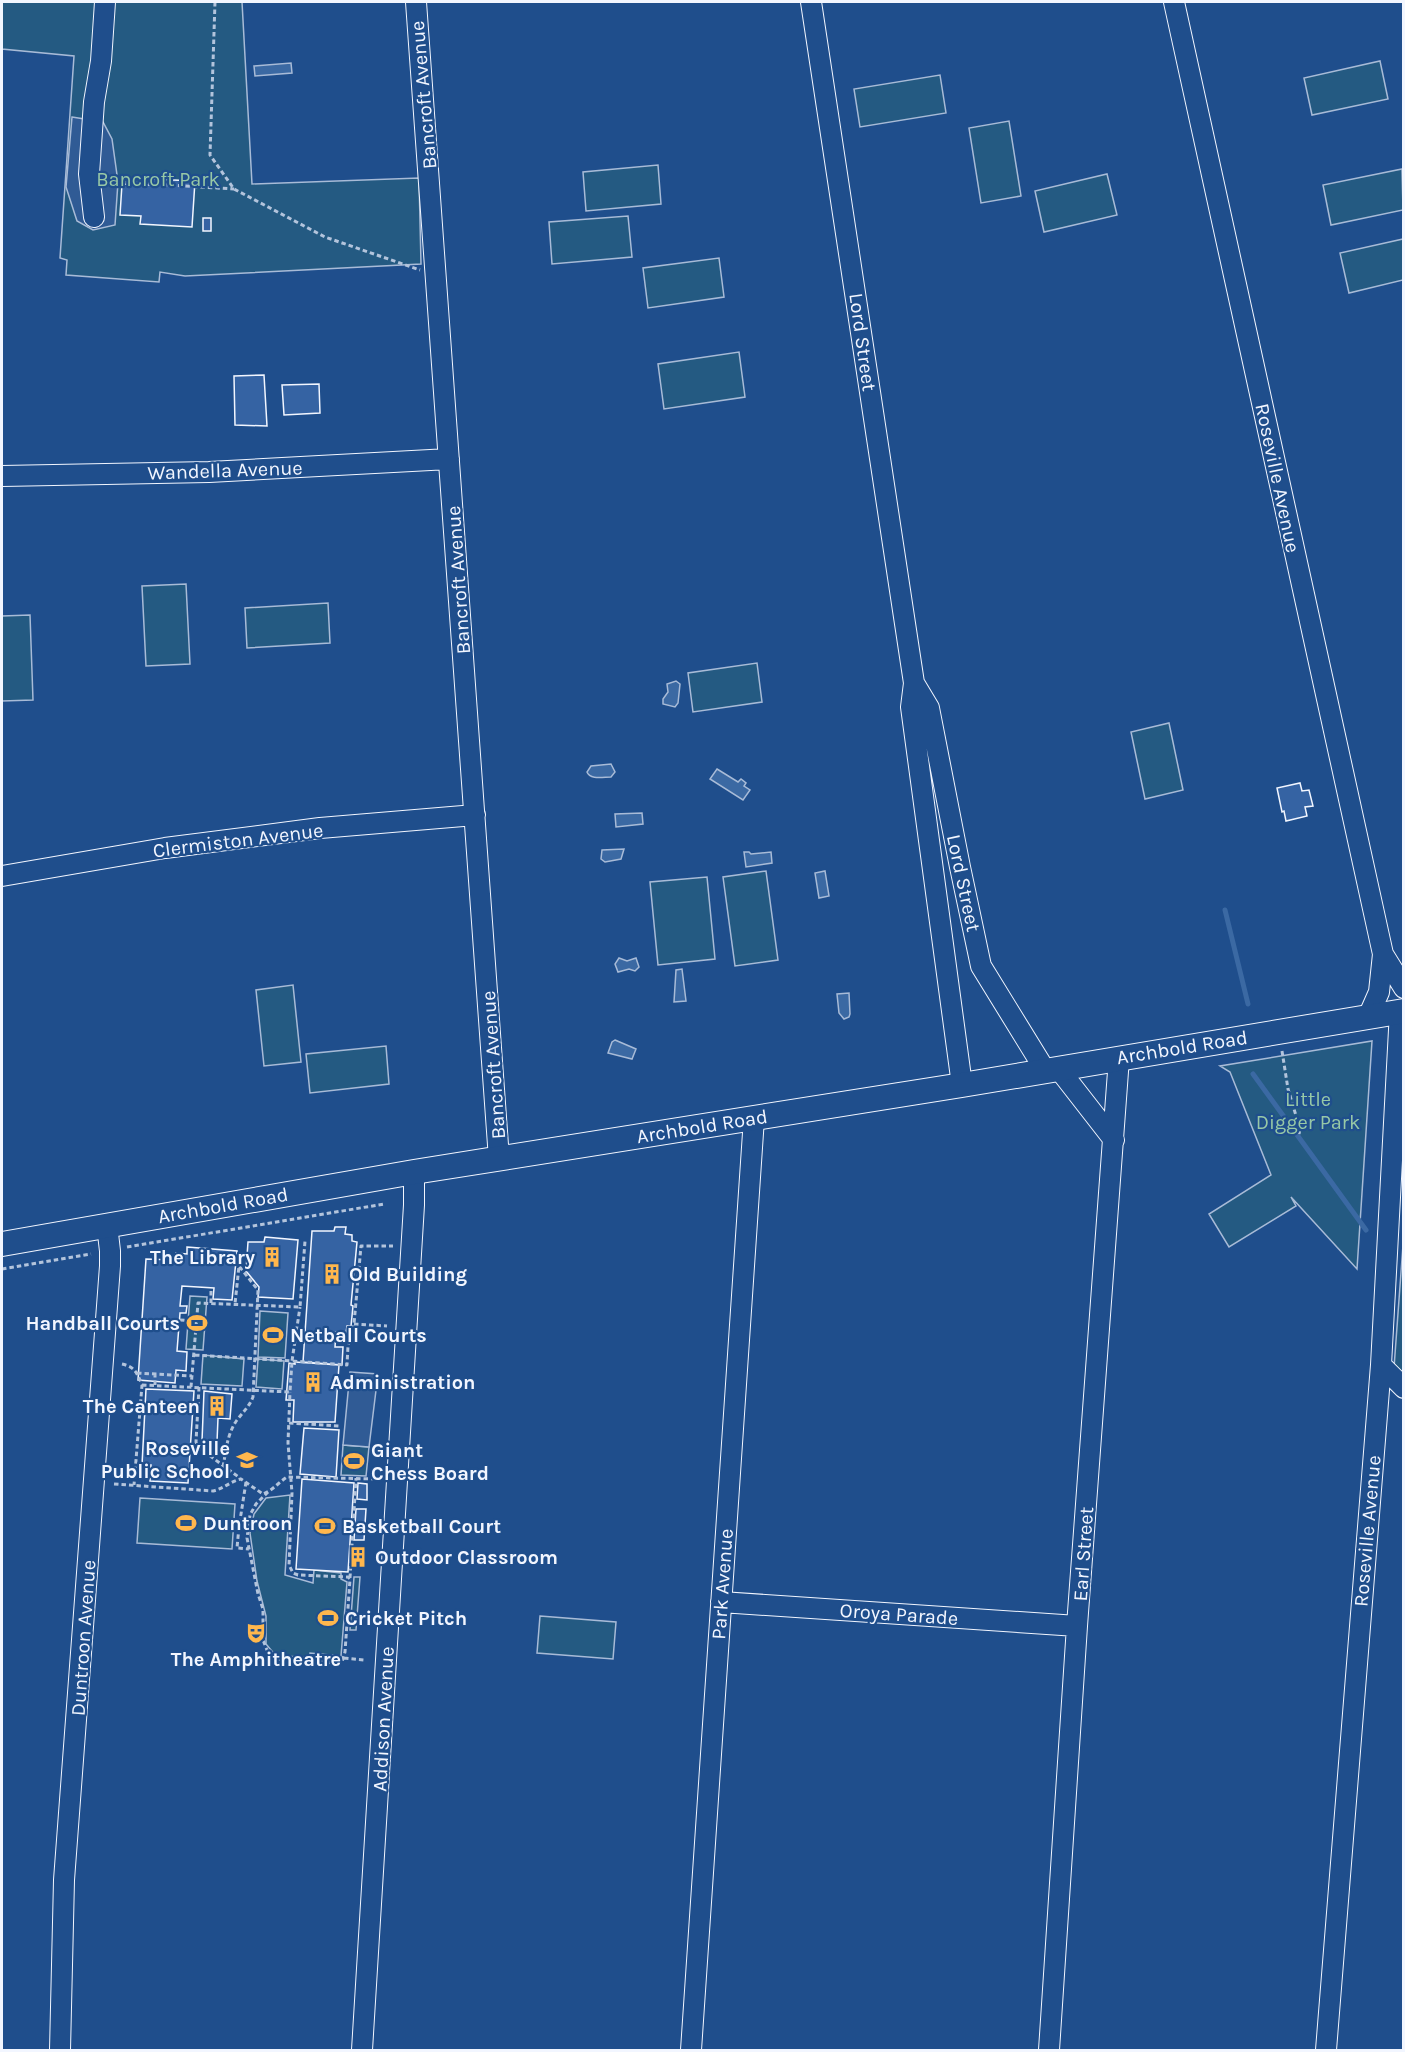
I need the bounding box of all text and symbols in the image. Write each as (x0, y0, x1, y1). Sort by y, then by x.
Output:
street label: Bancroft Avenue (406, 20, 441, 170)
park label: Bancroft Park (96, 168, 220, 191)
street label: Lord Street (844, 291, 881, 393)
street label: Roseville Avenue (1250, 401, 1305, 555)
street label: Wandella Avenue (147, 456, 303, 485)
street label: Bancroft Avenue (442, 505, 475, 655)
street label: Clermiston Avenue (151, 819, 325, 862)
street label: Lord Street (942, 832, 985, 934)
street label: Bancroft Avenue (477, 990, 510, 1140)
street label: Archbold Road (1115, 1026, 1249, 1069)
park label: Little Digger Park (1256, 1088, 1360, 1134)
street label: Archbold Road (635, 1105, 769, 1148)
street label: Archbold Road (156, 1183, 290, 1228)
building icon: The Library (260, 1245, 284, 1269)
place label: The Library (150, 1246, 255, 1269)
building icon: Old Building (320, 1262, 344, 1286)
place label: Old Building (349, 1263, 468, 1286)
sports icon: Handball Courts (185, 1311, 209, 1335)
place label: Handball Courts (25, 1312, 180, 1335)
sports icon: Netball Courts (261, 1323, 285, 1347)
place label: Netball Courts (290, 1324, 427, 1347)
building icon: Administration (301, 1370, 325, 1394)
place label: Administration (330, 1371, 476, 1394)
building icon: The Canteen (205, 1394, 229, 1418)
place label: The Canteen (83, 1395, 200, 1418)
place label: Roseville Public School (101, 1437, 230, 1483)
place label: Giant Chess Board (371, 1439, 489, 1485)
school or university icon: Roseville Public School (235, 1448, 259, 1472)
sports icon: Giant Chess Board (342, 1449, 366, 1473)
street label: Roseville Avenue (1349, 1454, 1386, 1608)
street label: Earl Street (1069, 1506, 1098, 1602)
sports icon: Duntroon (174, 1511, 198, 1535)
place label: Duntroon (203, 1512, 293, 1535)
sports icon: Basketball Court (313, 1514, 337, 1538)
place label: Basketball Court (342, 1515, 501, 1538)
street label: Park Avenue (707, 1528, 738, 1640)
building icon: Outdoor Classroom (346, 1545, 370, 1569)
place label: Outdoor Classroom (375, 1546, 558, 1569)
street label: Duntroon Avenue (67, 1559, 100, 1717)
street label: Oroya Parade (839, 1599, 959, 1630)
sports icon: Cricket Pitch (316, 1606, 340, 1630)
place label: Cricket Pitch (345, 1607, 467, 1630)
theatre icon: The Amphitheatre (244, 1621, 268, 1645)
street label: Addison Avenue (368, 1646, 399, 1792)
place label: The Amphitheatre (171, 1648, 341, 1671)

